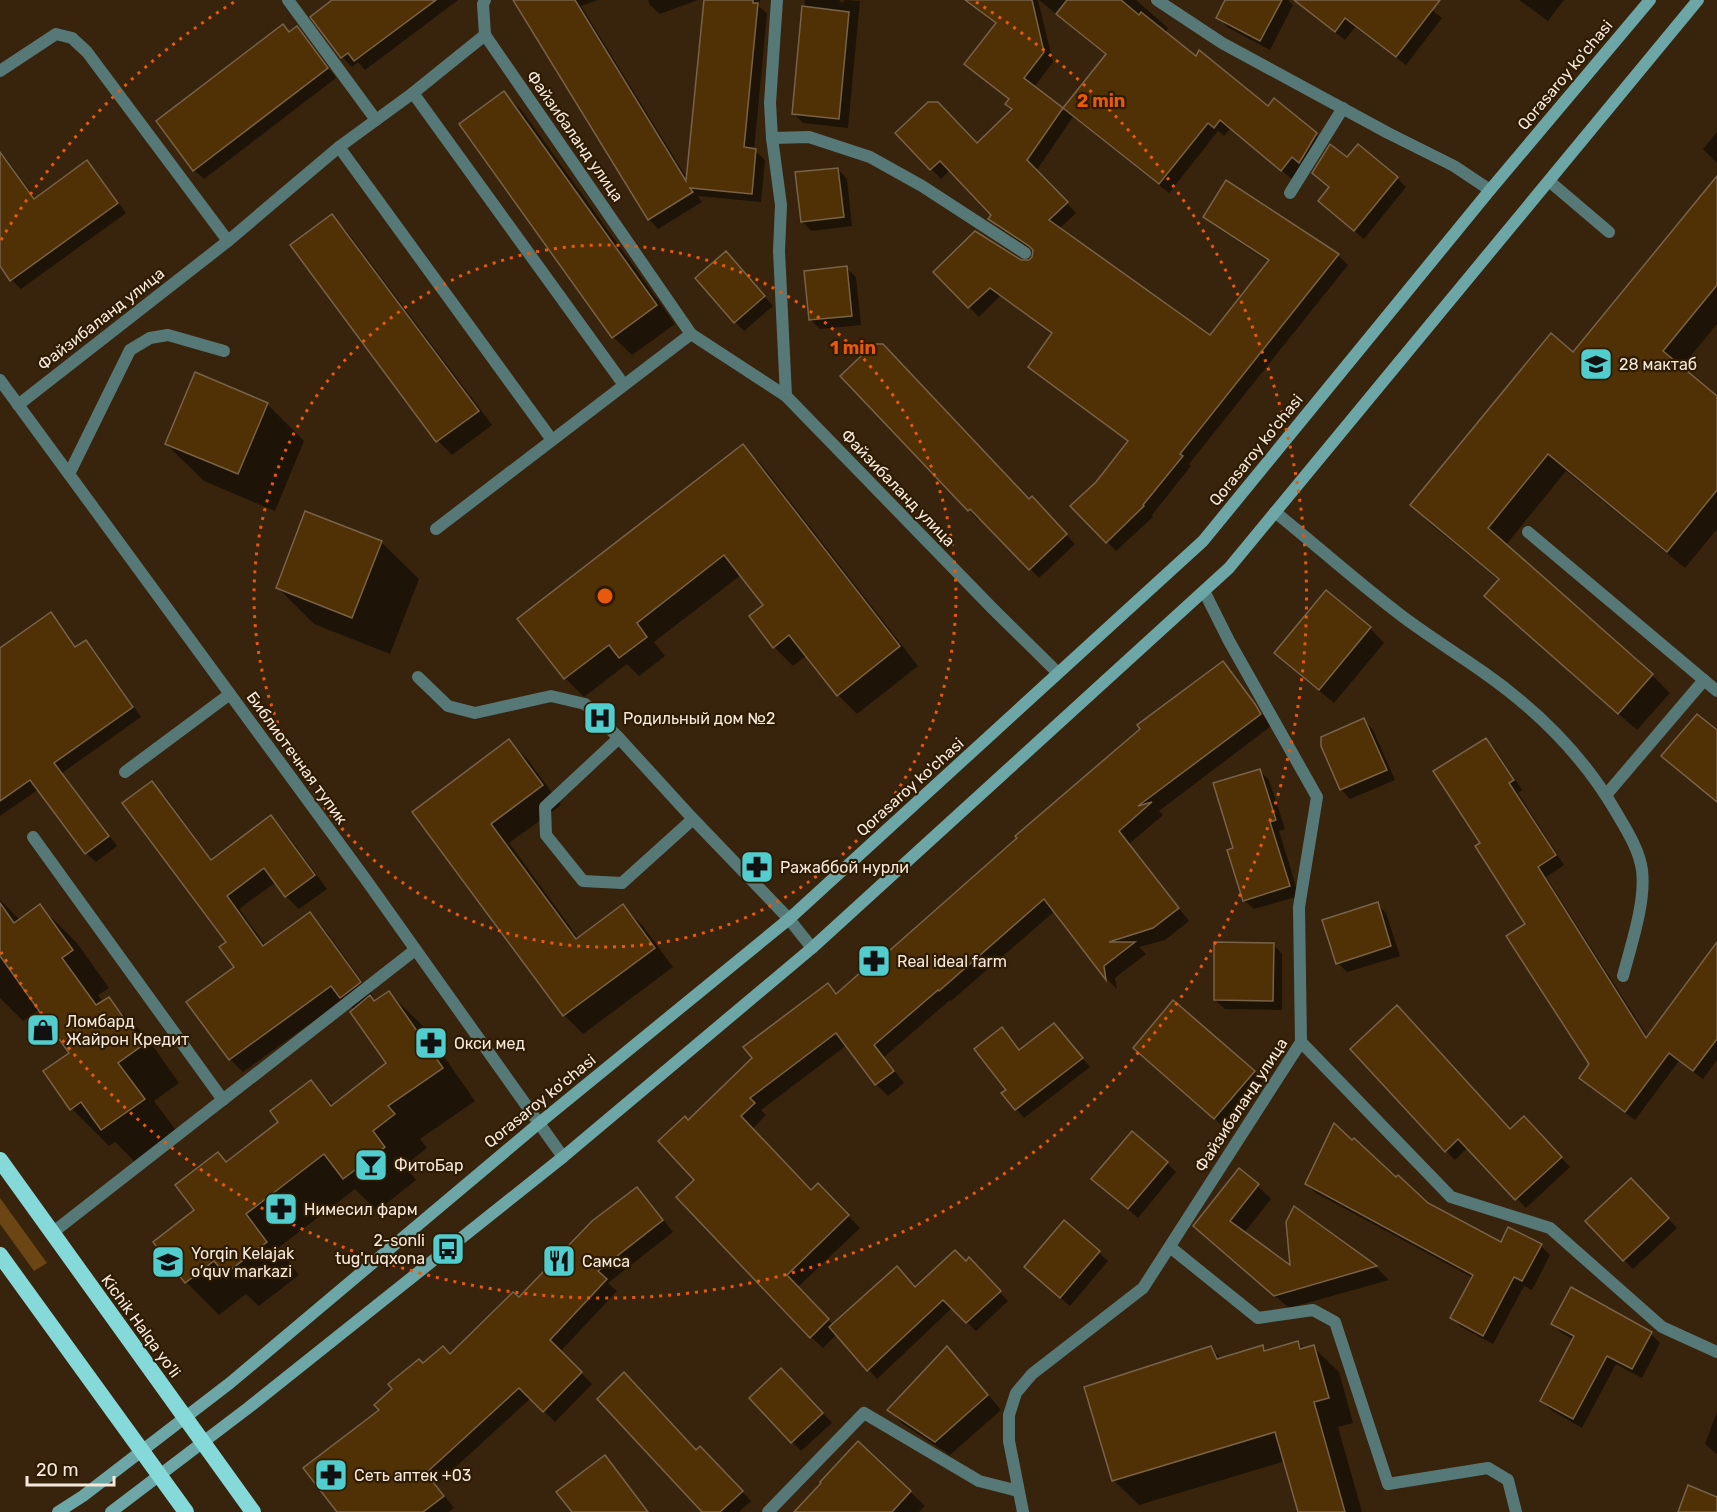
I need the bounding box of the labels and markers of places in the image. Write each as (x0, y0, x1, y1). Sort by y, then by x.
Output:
school or university icon: 28 мактаб (1578, 346, 1614, 382)
place label: 28 мактаб (1619, 355, 1697, 374)
centre of rings (595, 586, 615, 606)
hospital icon: Родильный дом №2 (582, 700, 618, 736)
place label: Родильный дом №2 (623, 709, 775, 728)
pharmacy icon: Ражаббой нурли (739, 849, 775, 885)
place label: Ражаббой нурли (780, 858, 909, 877)
pharmacy icon: Real ideal farm (856, 943, 892, 979)
place label: Real ideal farm (897, 952, 1007, 971)
shop icon: Ломбард Жайрон Кредит (25, 1012, 61, 1048)
place label: Ломбард Жайрон Кредит (66, 1012, 189, 1049)
pharmacy icon: Окси мед (413, 1025, 449, 1061)
place label: Окси мед (454, 1034, 525, 1053)
bar icon: ФитоБар (353, 1147, 389, 1183)
place label: ФитоБар (394, 1156, 463, 1175)
pharmacy icon: Нимесил фарм (263, 1191, 299, 1227)
place label: Нимесил фарм (304, 1200, 418, 1219)
place label: 2-sonli tug'ruqxona (335, 1231, 425, 1268)
bus stop icon: 2-sonli tug'ruqxona (430, 1231, 466, 1267)
restaurant icon: Самса (541, 1243, 577, 1279)
school or university icon: Yorqin Kelajak o’quv markazi (150, 1244, 186, 1280)
place label: Yorqin Kelajak o’quv markazi (191, 1244, 295, 1281)
place label: Самса (582, 1252, 630, 1271)
pharmacy icon: Сеть аптек +03 (313, 1457, 349, 1493)
place label: Сеть аптек +03 (354, 1466, 471, 1485)

